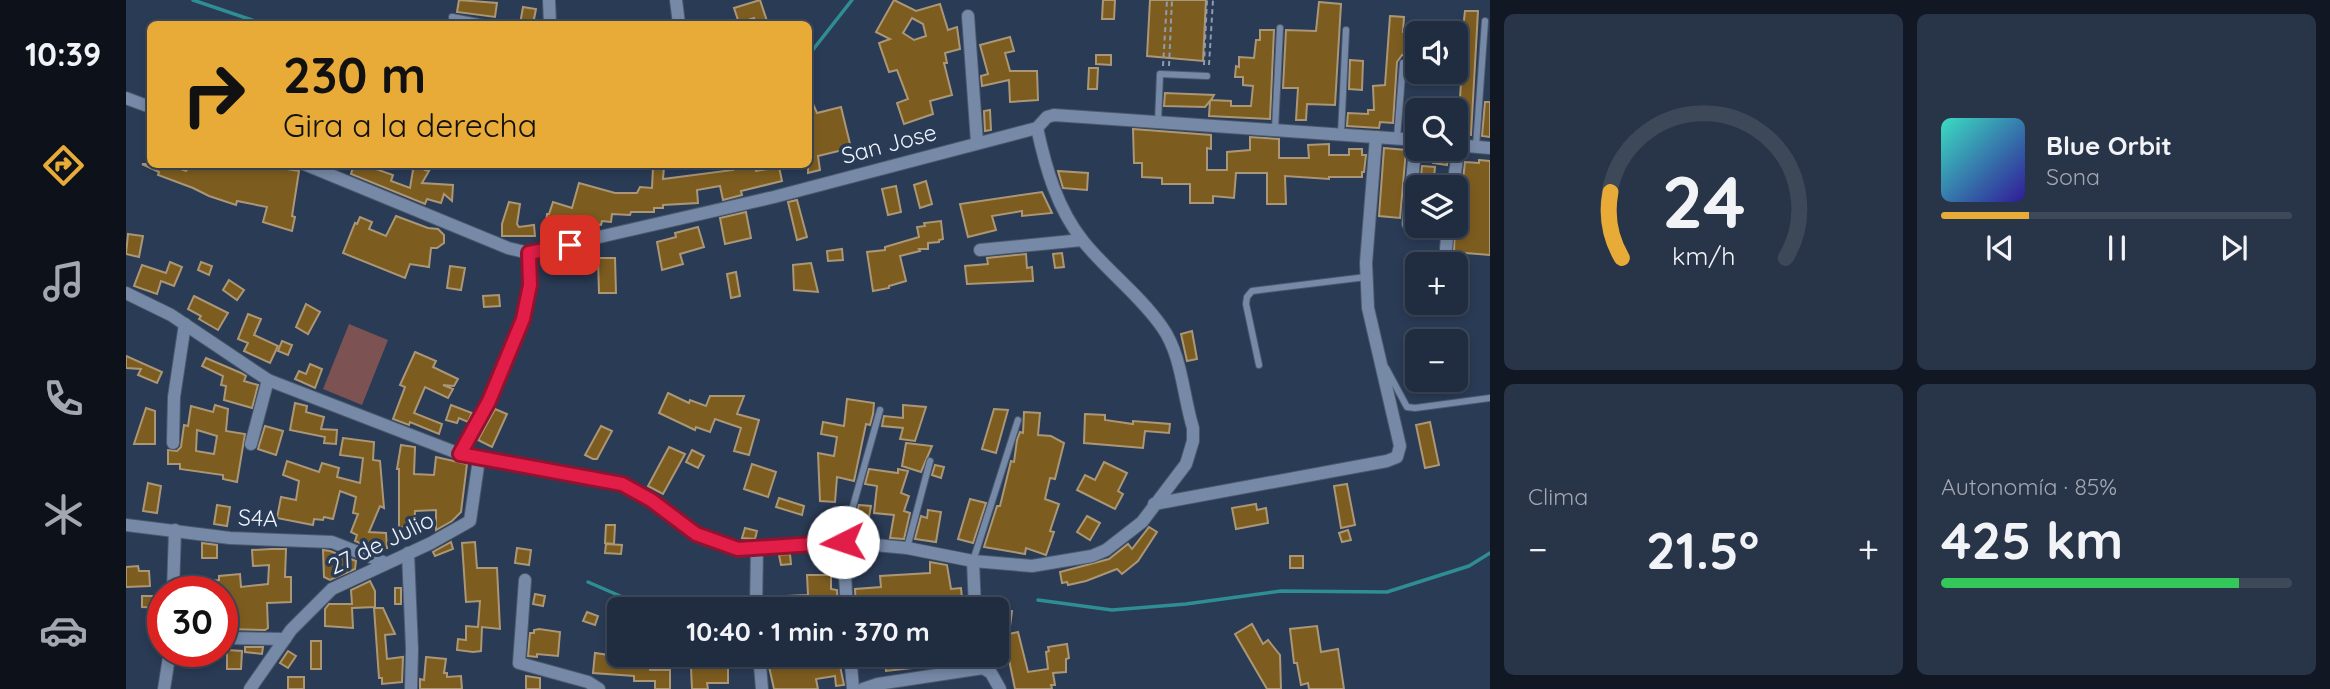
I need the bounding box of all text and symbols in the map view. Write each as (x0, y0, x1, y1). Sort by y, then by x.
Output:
map controls (1405, 21, 1468, 392)
button: sound (1405, 21, 1468, 84)
text: 10:39 (25, 34, 101, 74)
text: 230 m (283, 44, 426, 105)
icon: right (168, 49, 259, 140)
button: search (1405, 98, 1468, 161)
text: Gira a la derecha (283, 105, 537, 145)
street label: San Jose (838, 117, 940, 170)
text: Blue Orbit (2046, 129, 2172, 162)
icon: directions (39, 141, 88, 190)
text: 24 (1661, 156, 1746, 247)
text: Sona (2046, 162, 2100, 191)
button: layers (1405, 175, 1468, 238)
pin (540, 215, 600, 275)
icon: arrive (551, 226, 589, 264)
icon: previous (1981, 229, 2019, 267)
icon: pause (2098, 229, 2136, 267)
icon: next (2215, 229, 2253, 267)
text: km/h (1672, 240, 1735, 271)
button: + (1405, 252, 1468, 315)
icon: music (39, 257, 88, 306)
button: − (1405, 329, 1468, 392)
icon: phone (39, 374, 88, 423)
text: Autonomía · 85% (1941, 472, 2117, 501)
text: Clima (1528, 482, 1588, 511)
icon: climate (39, 490, 88, 539)
street label: S4A (238, 502, 279, 533)
street label: 27 de Julio (323, 505, 438, 581)
position arrow (806, 505, 880, 579)
text: 425 km (1941, 507, 2123, 572)
text: 21.5° (1646, 517, 1759, 582)
text: − (1528, 525, 1548, 573)
text: + (1858, 525, 1879, 573)
speed limit sign: 30 (147, 576, 238, 667)
icon: car (39, 606, 88, 655)
text: 10:40 · 1 min · 370 m (686, 615, 930, 648)

